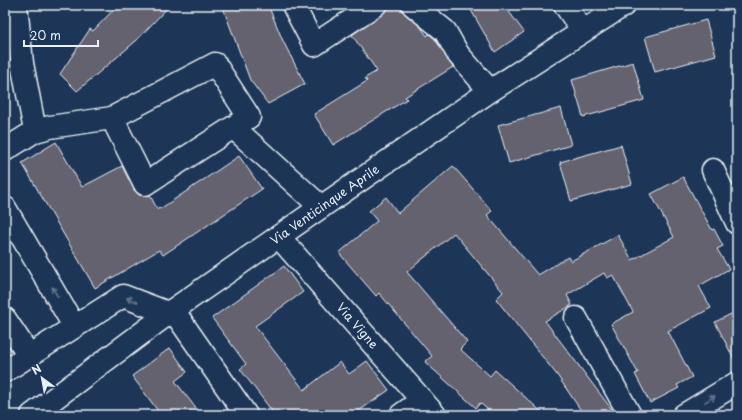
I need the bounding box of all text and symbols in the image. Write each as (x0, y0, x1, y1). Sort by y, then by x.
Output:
scale bar (24, 22, 98, 48)
text: 20 m (30, 26, 61, 44)
street label: Via Venticinque Aprile (266, 160, 383, 249)
one-way arrow (50, 286, 58, 298)
one-way arrow (126, 295, 138, 303)
street label: Via Vigne (333, 298, 383, 353)
north arrow (22, 358, 62, 398)
text: N (28, 359, 45, 379)
one-way arrow (704, 395, 715, 403)

